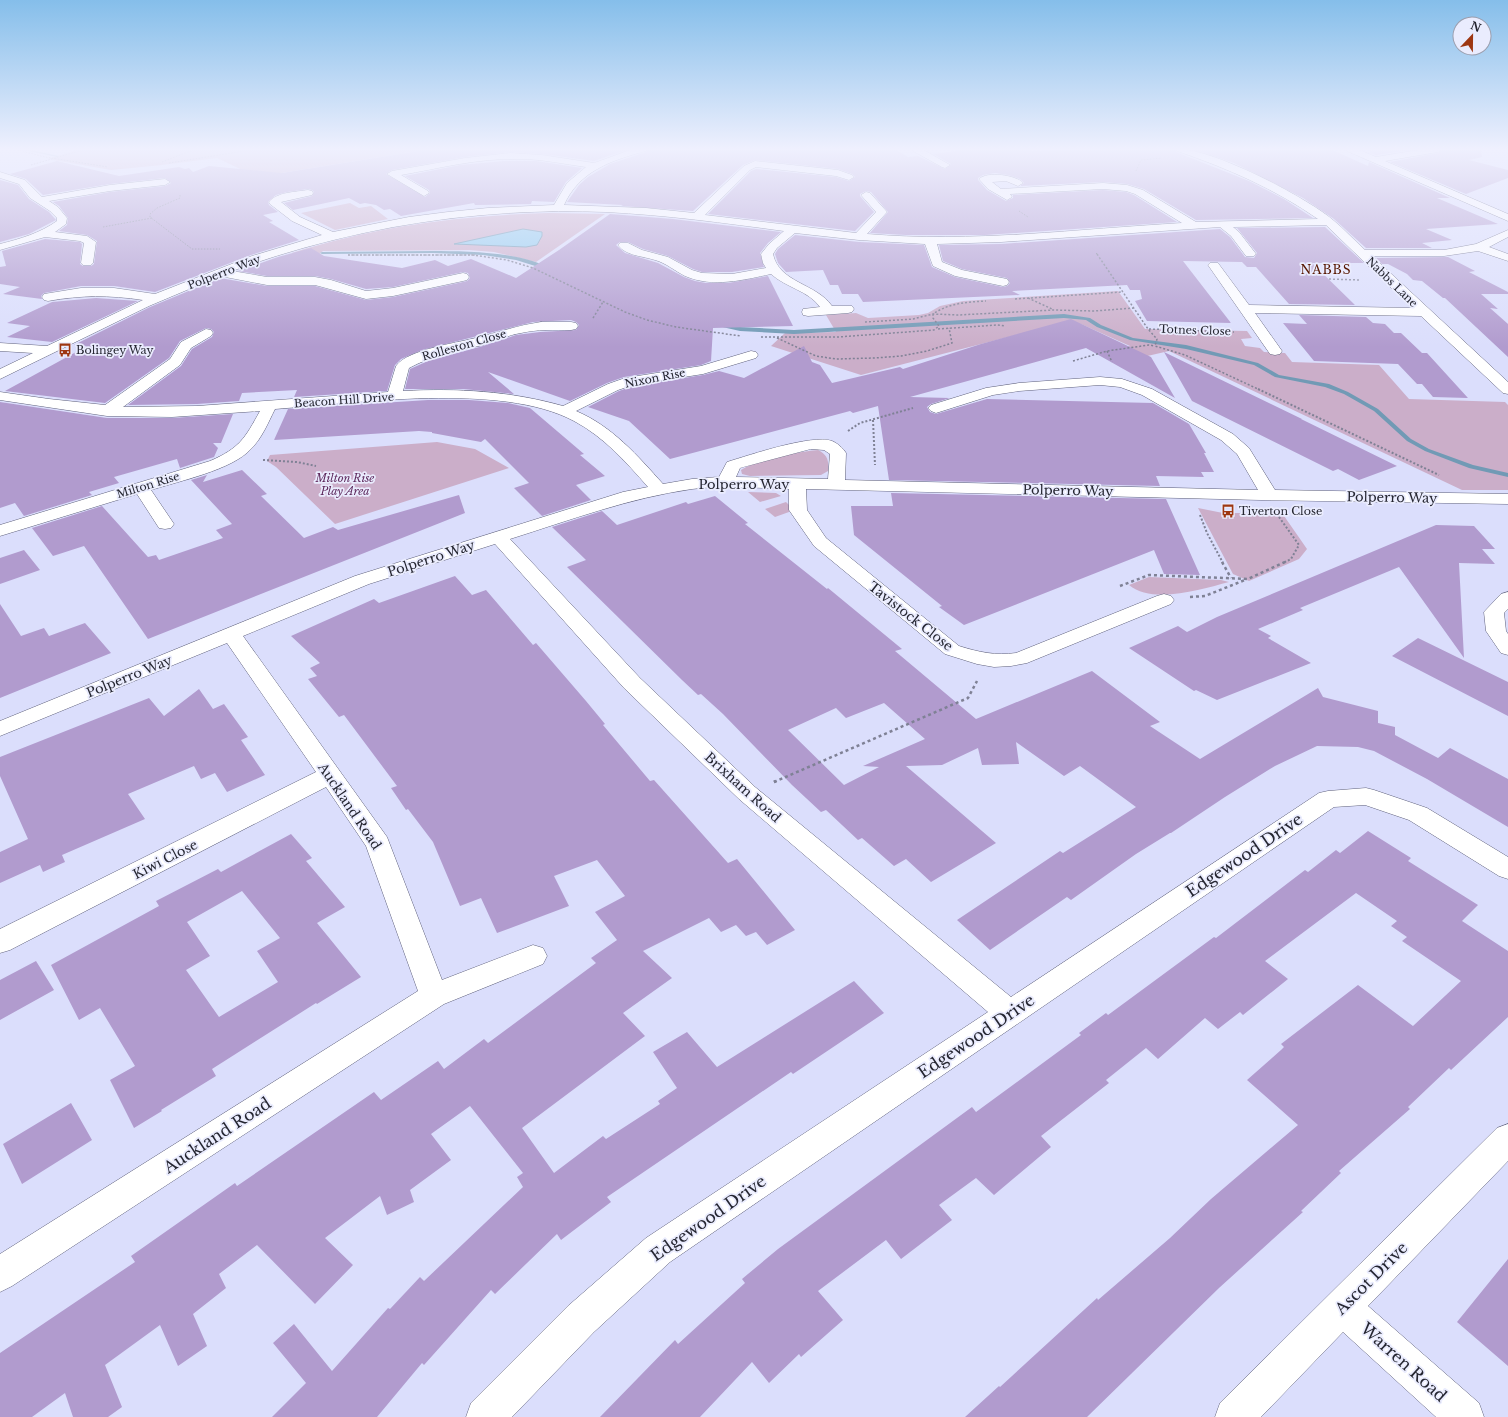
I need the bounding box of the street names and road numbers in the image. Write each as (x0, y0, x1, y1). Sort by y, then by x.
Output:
street label: Polperro Way (186, 252, 262, 292)
street label: Nabbs Lane (1363, 254, 1421, 310)
street label: Totnes Close (1159, 322, 1231, 338)
street label: Rolleston Close (420, 326, 508, 364)
street label: Nixon Rise (623, 365, 687, 391)
street label: Beacon Hill Drive (293, 390, 395, 410)
street label: Milton Rise (115, 469, 181, 501)
street label: Polperro Way (699, 476, 790, 493)
street label: Polperro Way (1022, 481, 1114, 500)
street label: Polperro Way (1346, 488, 1438, 507)
street label: Polperro Way (385, 536, 478, 581)
street label: Tavistock Close (865, 578, 956, 655)
street label: Polperro Way (84, 651, 175, 701)
street label: Brixham Road (701, 749, 785, 826)
street label: Auckland Road (314, 759, 385, 853)
street label: Edgewood Drive (1182, 809, 1306, 901)
street label: Kiwi Close (130, 836, 200, 883)
street label: Edgewood Drive (914, 990, 1038, 1082)
street label: Auckland Road (159, 1093, 275, 1178)
street label: Edgewood Drive (646, 1171, 770, 1265)
street label: Ascot Drive (1330, 1237, 1412, 1319)
street label: Warren Road (1356, 1318, 1451, 1406)

